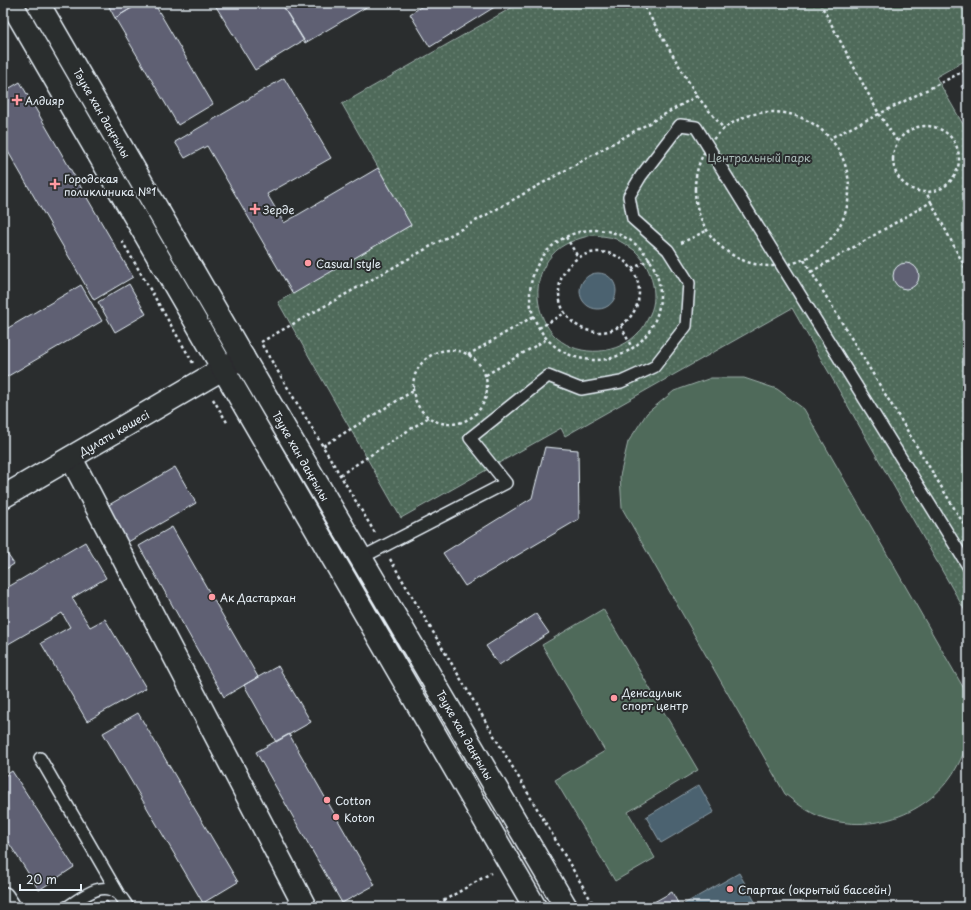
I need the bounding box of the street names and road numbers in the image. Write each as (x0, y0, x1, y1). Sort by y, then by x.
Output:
street label: Тәуке хан даңғылы (69, 65, 135, 161)
street label: Дулати көшесі (75, 406, 153, 461)
street label: Тәуке хан даңғылы (268, 408, 334, 504)
street label: Тәуке хан даңғылы (432, 687, 498, 783)

